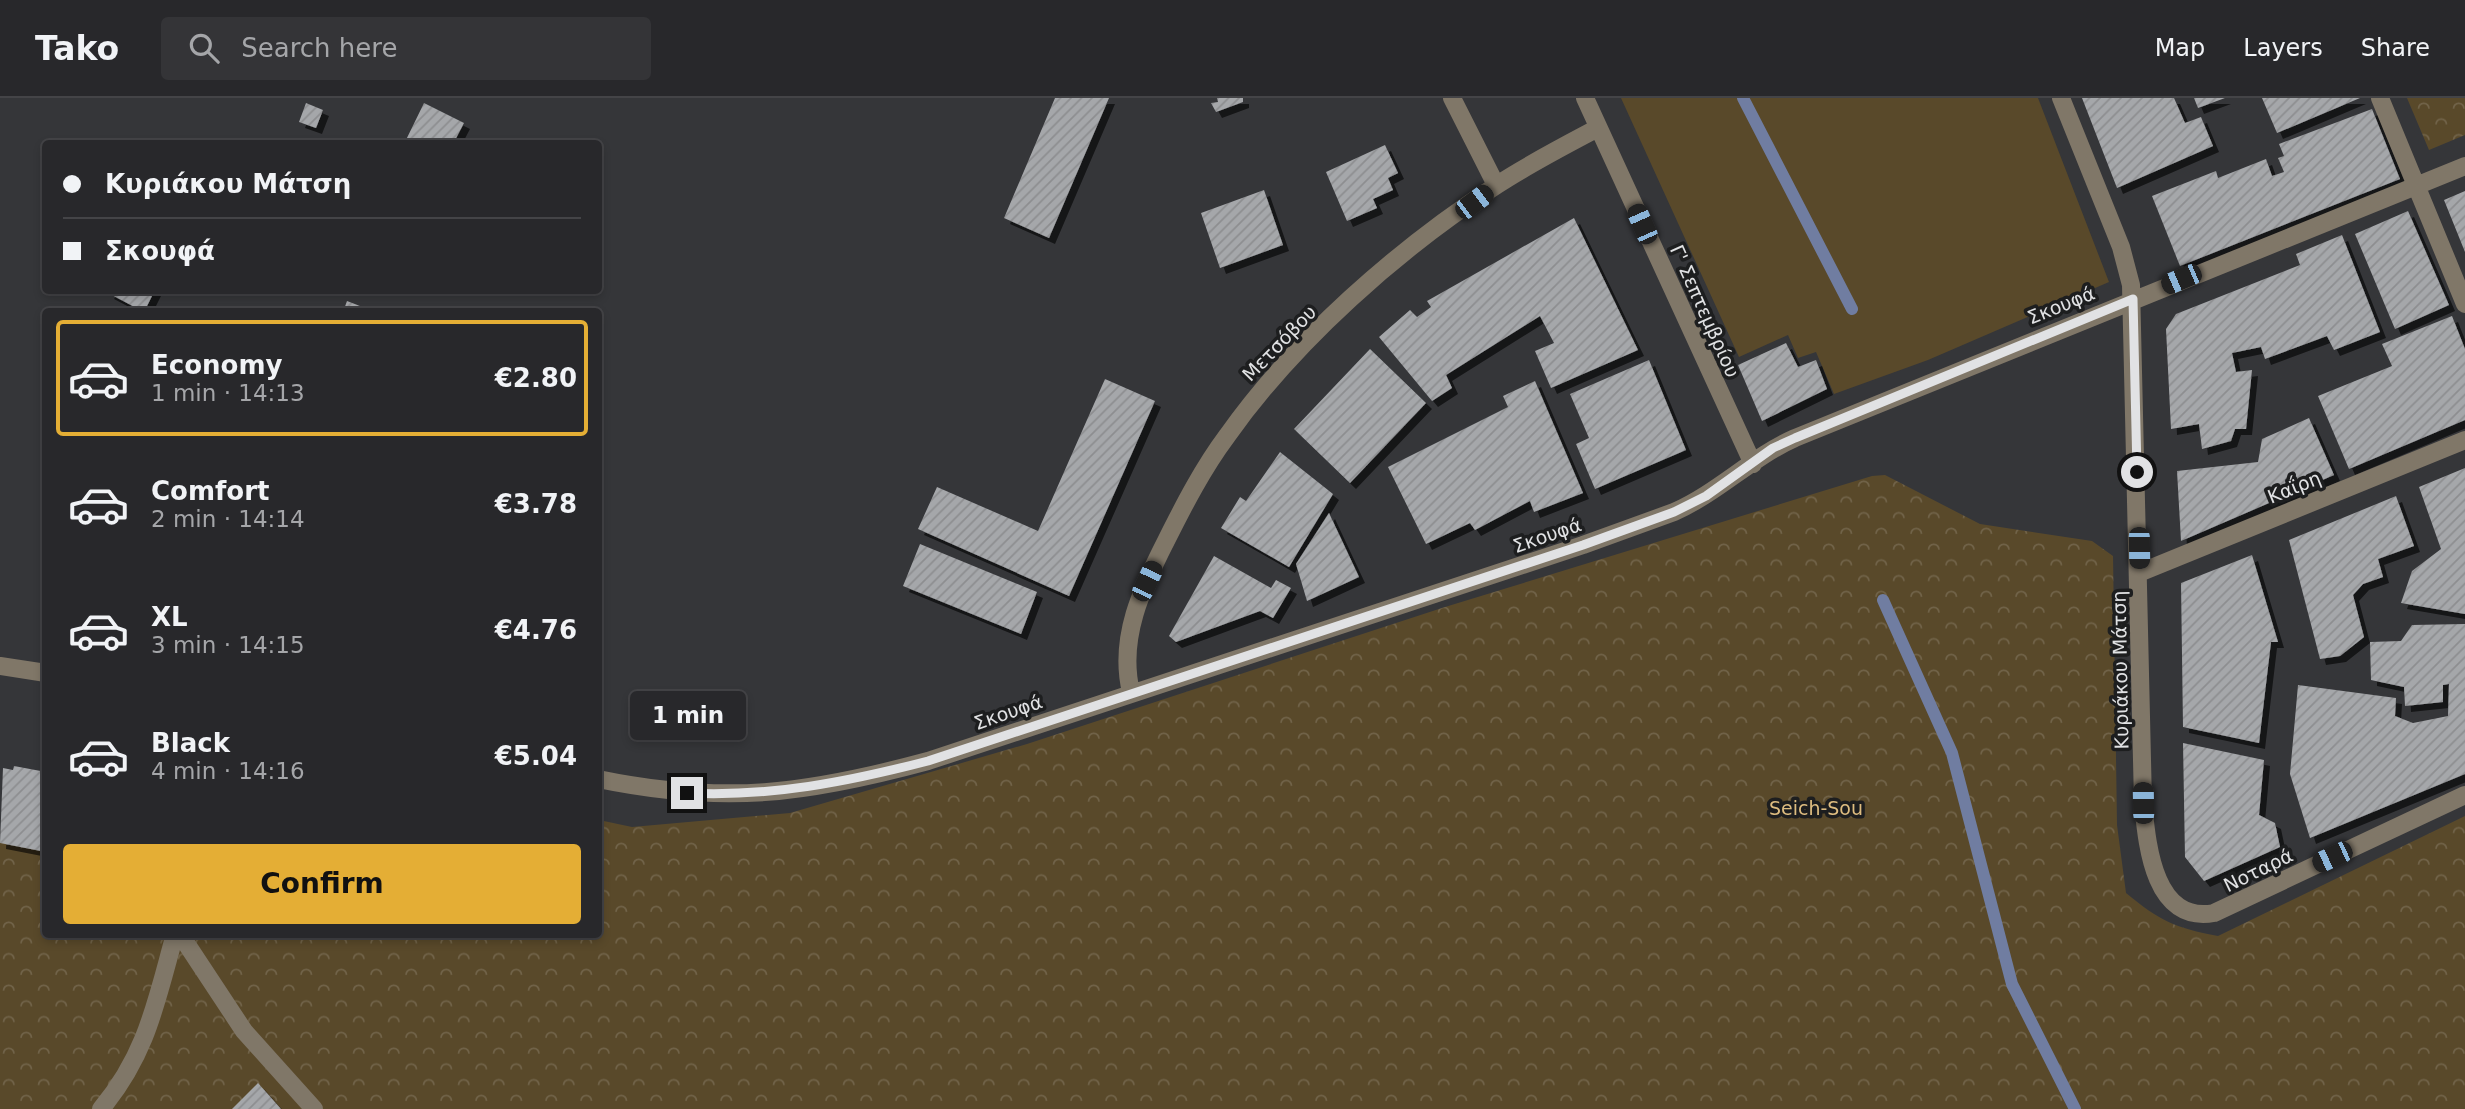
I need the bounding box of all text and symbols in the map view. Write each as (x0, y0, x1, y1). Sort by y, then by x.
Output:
search box (161, 17, 651, 80)
text: Tako (35, 29, 119, 68)
icon: search (185, 29, 223, 67)
text: Search here (241, 33, 397, 63)
text: Map (2155, 34, 2205, 62)
text: Layers (2243, 34, 2323, 62)
text: Share (2361, 34, 2430, 62)
text: Κυριάκου Μάτση (105, 169, 351, 199)
car (1451, 181, 1498, 223)
car (1624, 201, 1661, 247)
text: Σκουφά (105, 236, 215, 266)
street label: Γ' Σεπτεμβρίου (1666, 241, 1744, 381)
car (2158, 261, 2205, 297)
street label: Σκουφά (2024, 282, 2098, 328)
street label: Μετσόβου (1238, 301, 1320, 385)
icon: car (67, 347, 130, 410)
text: Economy (151, 350, 282, 380)
text: €2.80 (495, 363, 577, 393)
text: 1 min · 14:13 (151, 380, 305, 406)
route start (2121, 456, 2153, 488)
street label: Καΐρη (2264, 465, 2324, 508)
icon: car (67, 473, 130, 536)
text: Comfort (151, 476, 269, 506)
text: €3.78 (495, 489, 577, 519)
text: 2 min · 14:14 (151, 506, 305, 532)
street label: Σκουφά (1510, 513, 1584, 557)
car (2129, 527, 2150, 569)
car (1129, 558, 1166, 604)
street label: Κυριάκου Μάτση (2108, 590, 2132, 750)
icon: car (67, 599, 130, 662)
text: XL (151, 602, 188, 632)
text: €4.76 (495, 615, 577, 645)
text: 3 min · 14:15 (151, 632, 305, 658)
street label: Σκουφά (971, 690, 1045, 734)
callout: 1 min (629, 692, 745, 740)
text: 1 min (652, 702, 724, 728)
icon: car (67, 725, 130, 788)
text: Black (151, 728, 230, 758)
text: €5.04 (495, 741, 577, 771)
text: 4 min · 14:16 (151, 758, 305, 784)
route end (671, 777, 703, 809)
car (2133, 782, 2154, 824)
park label: Seich-Sou (1769, 797, 1863, 819)
car (2309, 839, 2356, 875)
button: Confirm (63, 844, 581, 924)
street label: Νοταρά (2220, 844, 2296, 896)

